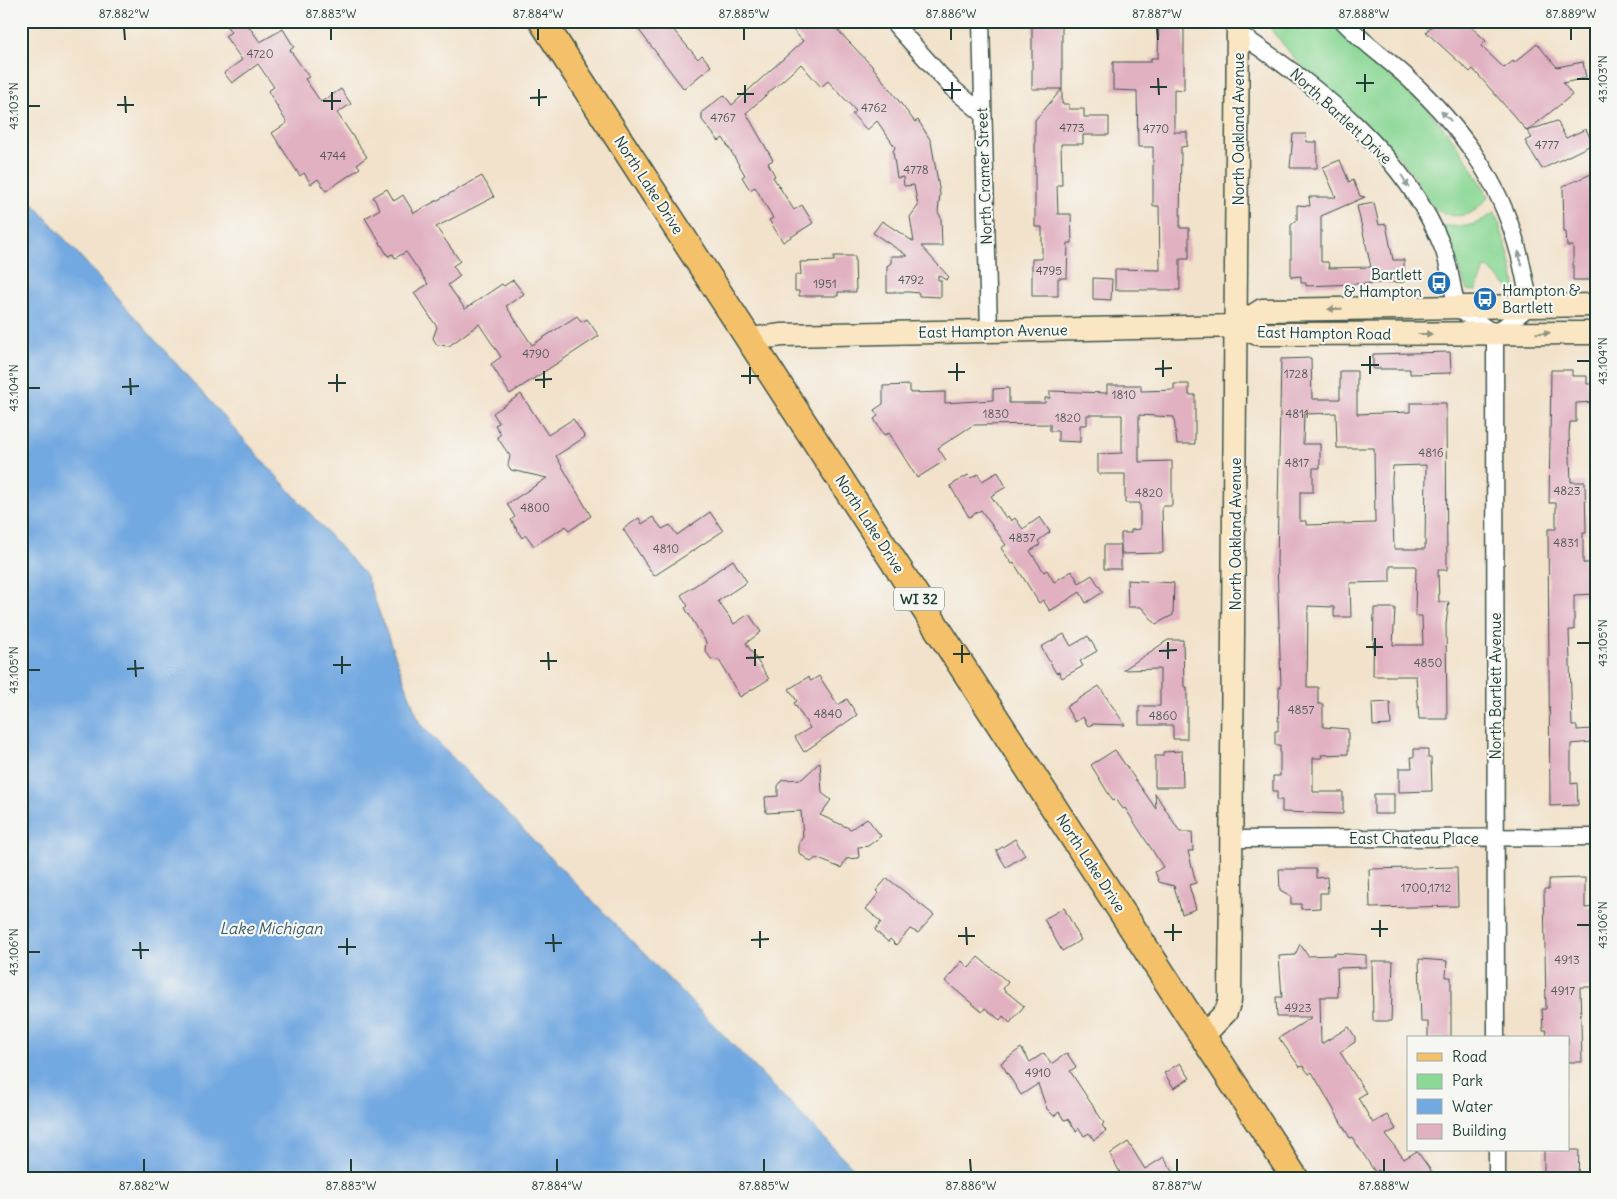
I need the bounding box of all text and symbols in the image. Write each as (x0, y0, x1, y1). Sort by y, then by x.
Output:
text: 87.882°W (99, 6, 149, 21)
text: 87.883°W (306, 6, 357, 21)
text: 87.884°W (513, 6, 564, 21)
text: 87.885°W (719, 6, 770, 21)
text: 87.886°W (926, 6, 977, 21)
text: 87.887°W (1132, 6, 1182, 21)
text: 87.888°W (1339, 6, 1390, 21)
text: 87.889°W (1546, 6, 1597, 21)
house number: 4720 (246, 46, 274, 61)
street label: North Oakland Avenue (1229, 52, 1248, 206)
text: 43.103°N (1595, 55, 1610, 103)
street label: North Bartlett Drive (1286, 64, 1396, 168)
text: 43.103°N (6, 82, 21, 130)
house number: 4762 (861, 100, 887, 115)
street label: North Cramer Street (972, 107, 996, 245)
house number: 4767 (710, 110, 736, 125)
one-way arrow (1440, 110, 1452, 122)
house number: 4773 (1059, 120, 1085, 135)
house number: 4770 (1143, 121, 1169, 136)
street label: North Lake Drive (610, 132, 688, 238)
house number: 4777 (1535, 137, 1559, 152)
house number: 4744 (320, 148, 346, 163)
house number: 4778 (903, 162, 929, 177)
one-way arrow (1400, 174, 1409, 187)
one-way arrow (1516, 251, 1524, 266)
house number: 4795 (1036, 263, 1062, 278)
place label: Bartlett & Hampton (1344, 265, 1422, 301)
bus stop icon: Bartlett & Hampton (1426, 270, 1452, 296)
house number: 4792 (898, 272, 925, 287)
house number: 1951 (813, 276, 837, 291)
place label: Hampton & Bartlett (1502, 281, 1581, 317)
bus stop icon: Hampton & Bartlett (1472, 286, 1498, 312)
one-way arrow (1326, 305, 1342, 313)
street label: East Hampton Avenue (918, 320, 1068, 342)
street label: East Hampton Road (1257, 322, 1392, 344)
one-way arrow (1536, 329, 1552, 337)
one-way arrow (1417, 330, 1433, 338)
text: 43.104°N (1595, 337, 1610, 385)
house number: 4790 (522, 346, 550, 361)
text: 43.104°N (6, 364, 21, 412)
house number: 1728 (1284, 366, 1308, 381)
house number: 1810 (1112, 387, 1136, 402)
house number: 1830 (983, 406, 1009, 421)
house number: 4811 (1285, 406, 1309, 421)
house number: 1820 (1055, 410, 1081, 425)
house number: 4816 (1418, 445, 1444, 460)
house number: 4817 (1285, 455, 1309, 470)
street label: North Oakland Avenue (1226, 457, 1245, 611)
street label: North Lake Drive (831, 471, 909, 577)
house number: 4823 (1553, 483, 1581, 498)
house number: 4820 (1135, 485, 1163, 500)
house number: 4800 (520, 500, 550, 515)
house number: 4837 (1009, 530, 1035, 545)
house number: 4831 (1553, 535, 1579, 550)
house number: 4810 (653, 541, 679, 556)
road number: WI 32 (894, 588, 944, 610)
street label: North Bartlett Avenue (1486, 612, 1505, 760)
text: 43.105°N (1595, 619, 1610, 667)
text: 43.105°N (6, 646, 21, 694)
house number: 4850 (1414, 655, 1442, 670)
house number: 4857 (1288, 702, 1314, 717)
house number: 4840 (814, 706, 842, 721)
house number: 4860 (1149, 708, 1177, 723)
street label: North Lake Drive (1052, 810, 1130, 916)
street label: East Chateau Place (1349, 829, 1479, 848)
house number: 1700,1712 (1401, 880, 1452, 895)
text: 43.106°N (1595, 901, 1610, 949)
water label: Lake Michigan (220, 918, 323, 938)
text: 43.106°N (6, 928, 21, 976)
house number: 4913 (1554, 952, 1580, 967)
house number: 4917 (1551, 983, 1575, 998)
house number: 4923 (1284, 1000, 1312, 1015)
legend (1407, 1036, 1570, 1152)
text: Road (1452, 1047, 1487, 1066)
house number: 4910 (1025, 1065, 1051, 1080)
text: Park (1452, 1071, 1483, 1090)
text: Water (1452, 1097, 1493, 1116)
text: Building (1452, 1121, 1507, 1140)
text: 87.882°W (119, 1178, 169, 1193)
text: 87.883°W (326, 1178, 377, 1193)
text: 87.884°W (532, 1178, 583, 1193)
text: 87.885°W (739, 1178, 790, 1193)
text: 87.886°W (946, 1178, 997, 1193)
text: 87.887°W (1152, 1178, 1202, 1193)
text: 87.888°W (1359, 1178, 1410, 1193)

